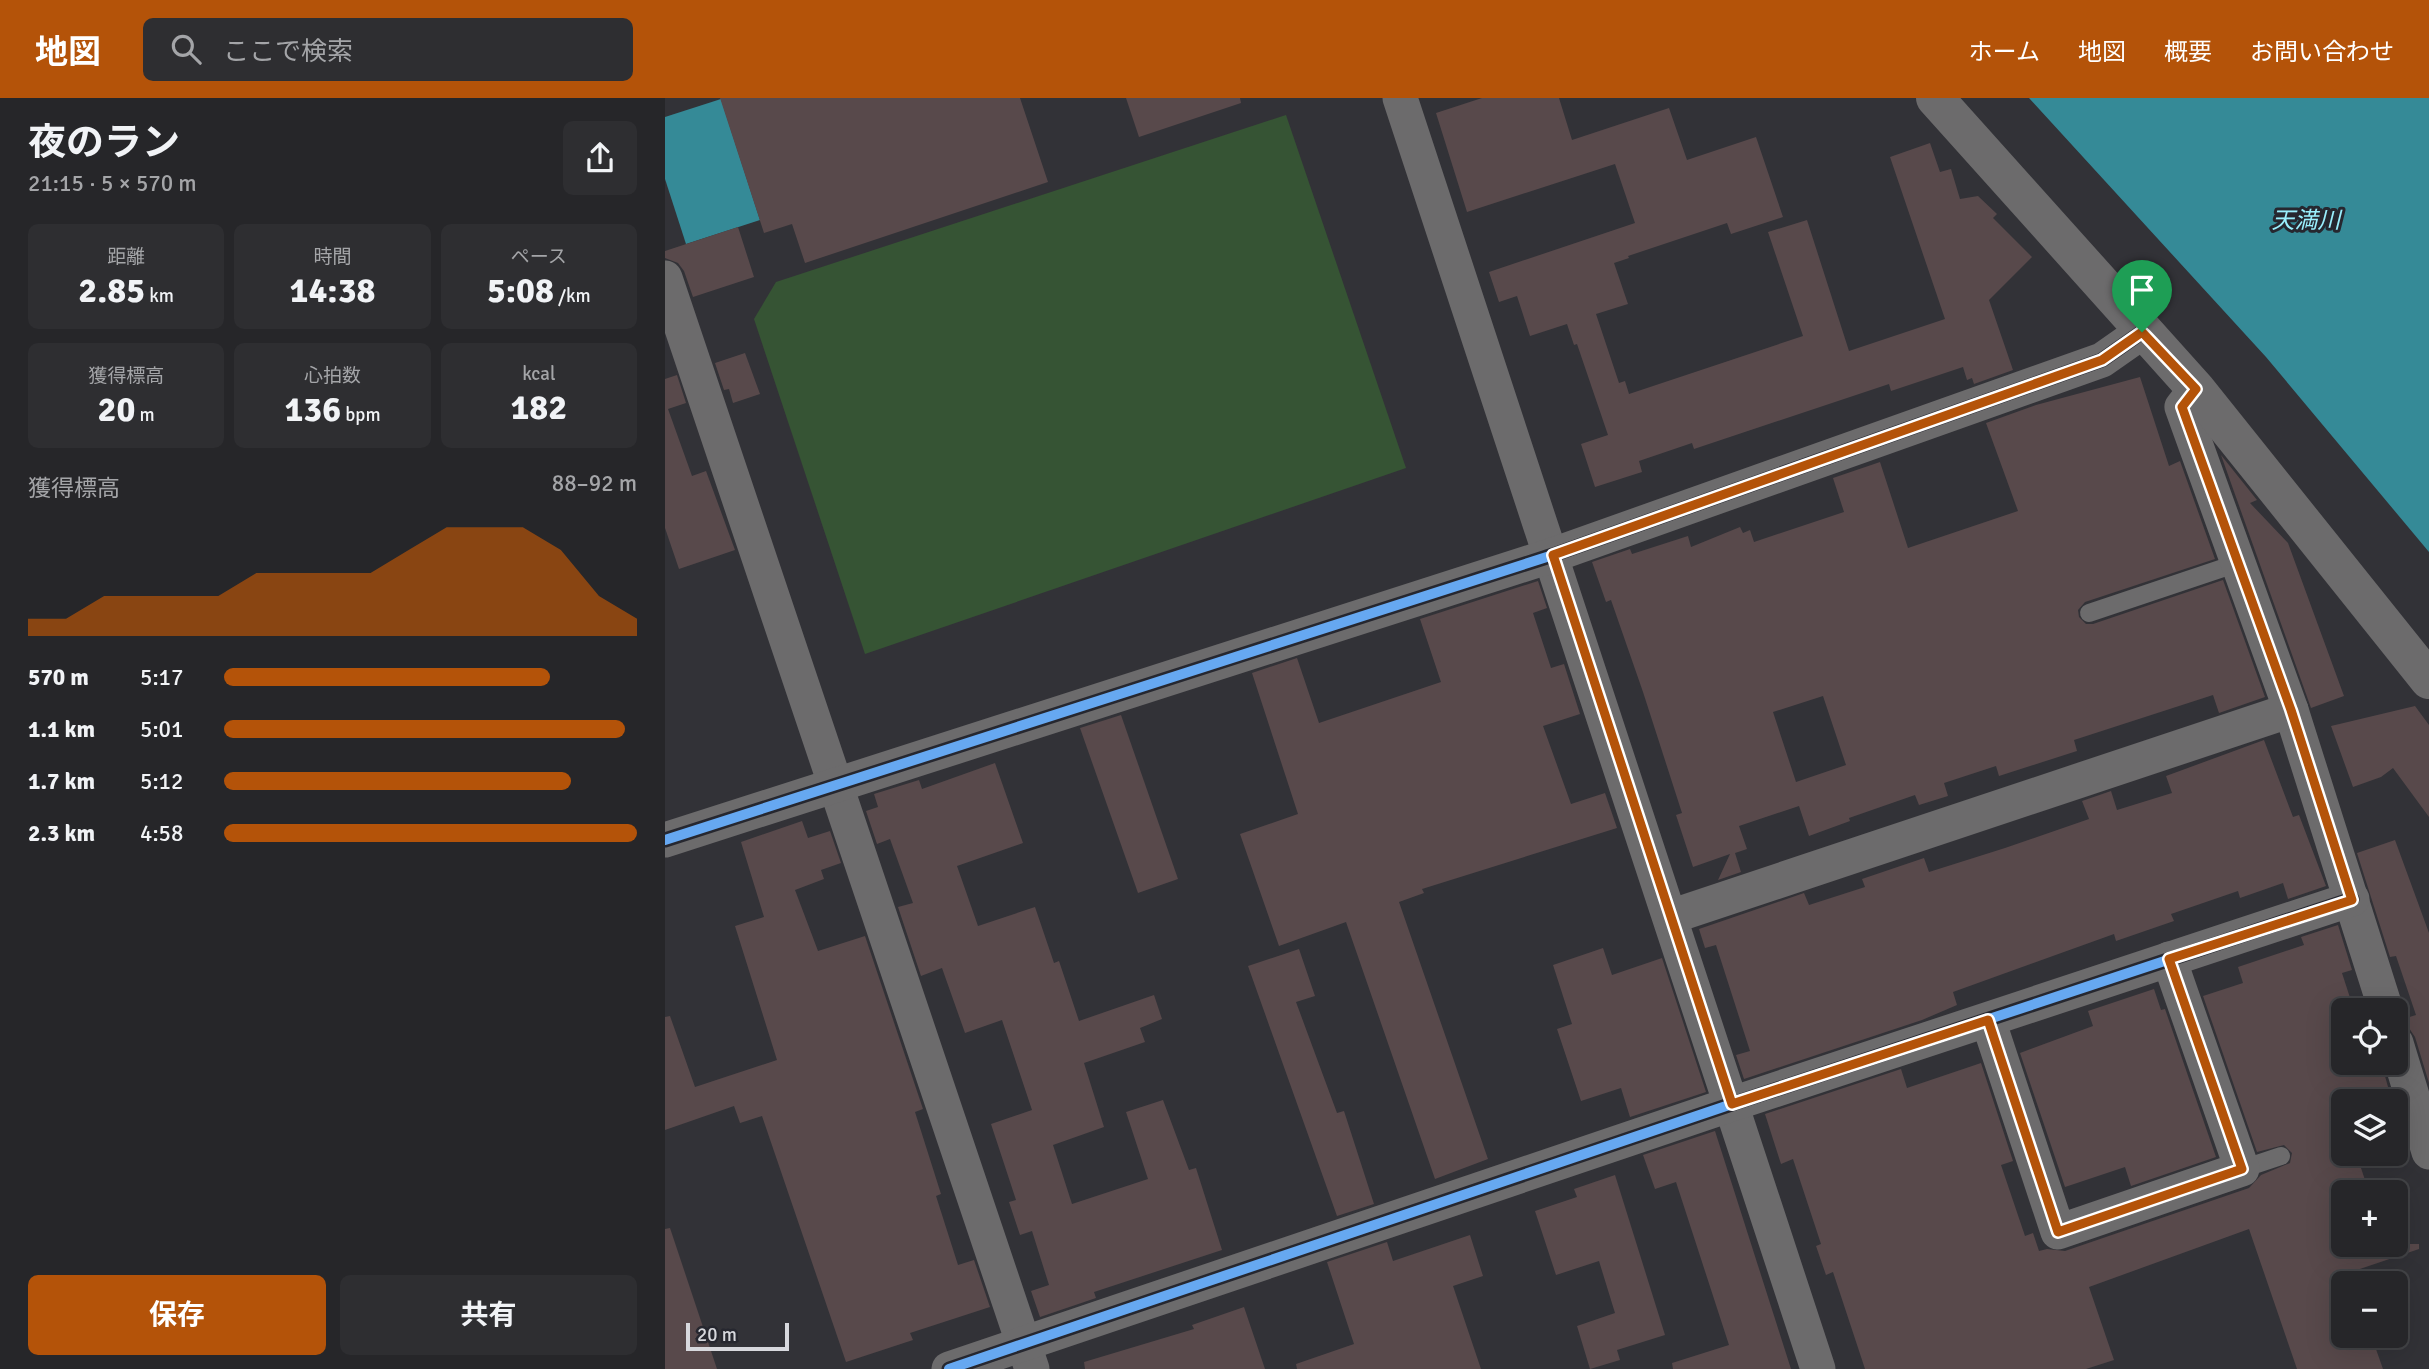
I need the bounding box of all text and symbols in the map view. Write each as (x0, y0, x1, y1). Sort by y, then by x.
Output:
search box (143, 18, 633, 81)
icon: search (167, 30, 205, 68)
text: 地図 (35, 32, 101, 73)
text: ここで検索 (223, 36, 353, 68)
text: ホーム (1969, 37, 2040, 67)
text: 地図 (2078, 37, 2126, 67)
text: 概要 (2164, 37, 2212, 67)
text: お問い合わせ (2250, 37, 2394, 67)
text: 夜のラン (28, 119, 180, 166)
button: share (563, 121, 637, 195)
text: 21:15 · 5 × 570 m (28, 169, 197, 198)
water label: 天満川 (2272, 206, 2344, 235)
text: 距離 (107, 245, 145, 269)
text: 時間 (313, 245, 352, 269)
text: ペース (511, 245, 567, 269)
pin (2112, 260, 2172, 332)
text: 2.85 (78, 269, 145, 312)
text: 14:38 (290, 269, 375, 312)
text: 5:08 (487, 269, 554, 312)
icon: arrive (2123, 271, 2161, 309)
text: km (145, 284, 174, 308)
text: /km (554, 284, 591, 308)
text: kcal (522, 362, 555, 386)
text: 獲得標高 (88, 364, 164, 388)
text: 心拍数 (304, 364, 361, 388)
text: 182 (510, 386, 567, 429)
text: 20 (98, 388, 135, 431)
text: 136 (284, 388, 341, 431)
text: m (135, 403, 155, 427)
text: bpm (341, 403, 381, 427)
text: 88–92 m (552, 469, 637, 498)
text: 獲得標高 (28, 474, 120, 503)
text: 570 m (28, 663, 89, 692)
text: 5:17 (140, 663, 183, 692)
text: 1.1 km (28, 715, 95, 744)
text: 5:01 (140, 715, 183, 744)
text: 1.7 km (28, 767, 95, 796)
text: 5:12 (140, 767, 183, 796)
text: 2.3 km (28, 819, 95, 848)
text: 4:58 (140, 819, 183, 848)
map controls (2331, 998, 2408, 1348)
button: locate (2331, 998, 2408, 1075)
button: layers (2331, 1089, 2408, 1166)
button: + (2331, 1180, 2408, 1257)
button: − (2331, 1271, 2408, 1348)
button: 保存 (28, 1275, 326, 1355)
button: 共有 (340, 1275, 637, 1355)
scale bar (686, 1320, 789, 1352)
text: 20 m (697, 1323, 737, 1347)

